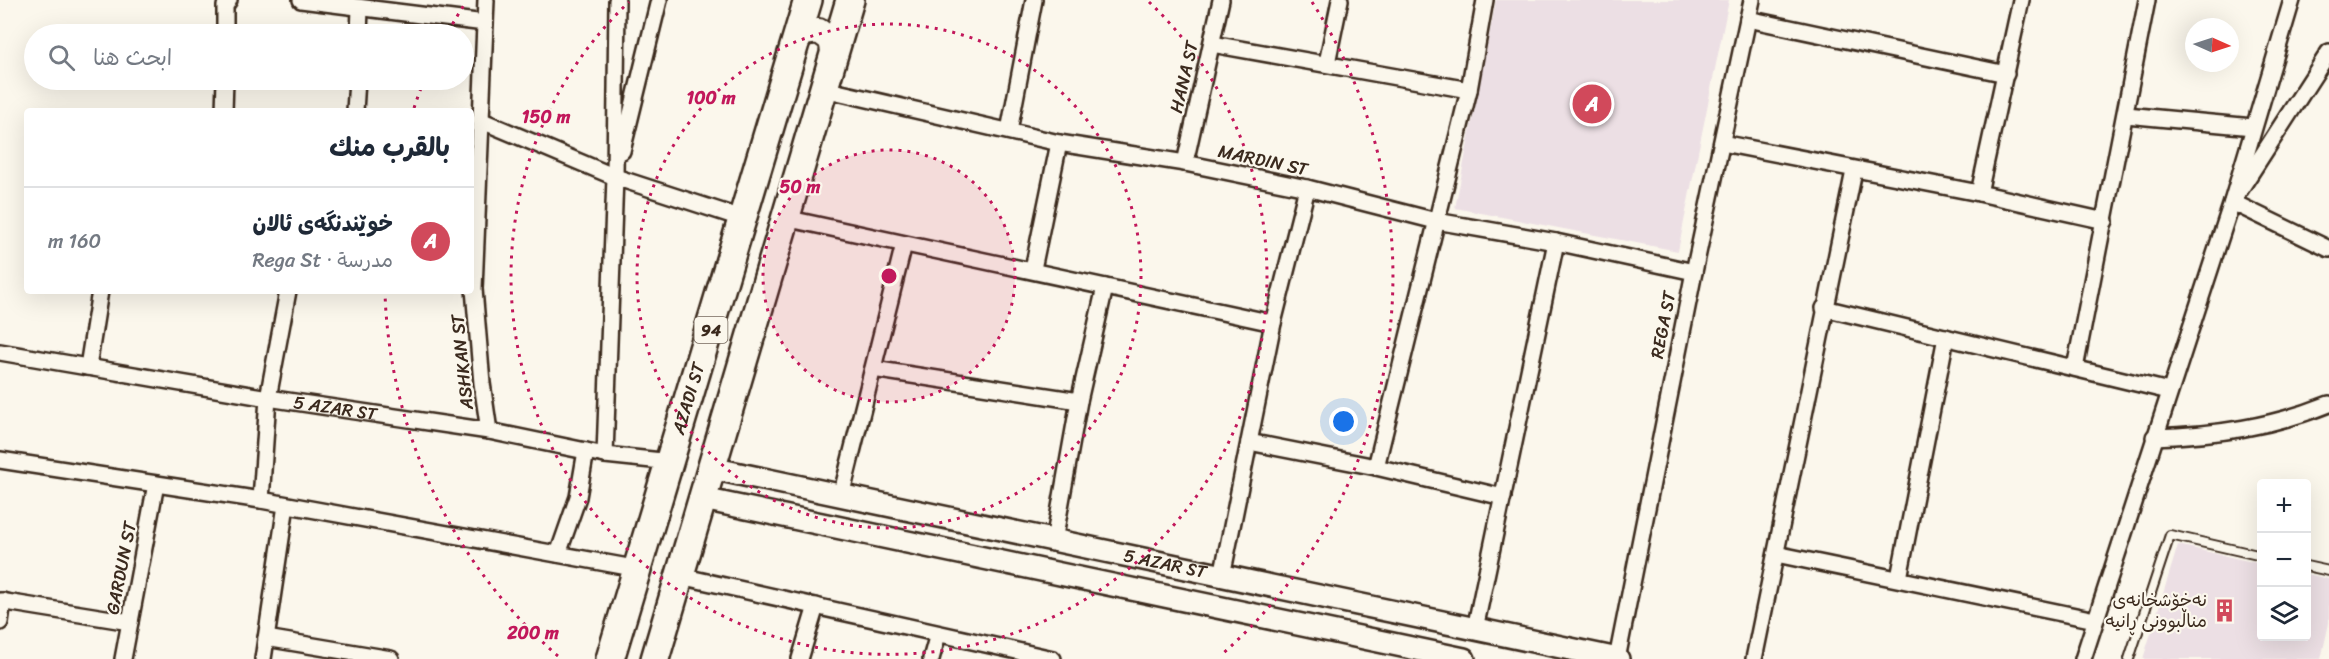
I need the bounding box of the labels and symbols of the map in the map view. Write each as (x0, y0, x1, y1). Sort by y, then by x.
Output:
north arrow (2185, 18, 2239, 72)
street label: HANA ST (1160, 37, 1208, 116)
text: 100 m (687, 82, 736, 114)
pin: A (1572, 82, 1612, 126)
text: 150 m (522, 101, 570, 133)
street label: MARDIN ST (1215, 135, 1312, 185)
text: 50 m (780, 171, 821, 203)
centre of rings (879, 266, 899, 286)
street label: REGA ST (1641, 288, 1685, 361)
street label: ASHKAN ST (441, 312, 483, 412)
road number: 94 (694, 317, 728, 343)
street label: AZADI ST (662, 358, 714, 439)
street label: 5 AZAR ST (291, 386, 380, 430)
your location (1329, 407, 1358, 436)
street label: GARDUN ST (96, 518, 146, 617)
street label: 5 AZAR ST (1121, 539, 1210, 588)
place label: نەخۆشخانەی مناڵبوونی ڕانیە (2105, 584, 2207, 637)
building icon: نەخۆشخانەی مناڵبوونی ڕانیە (2212, 597, 2238, 623)
text: 200 m (506, 617, 559, 649)

